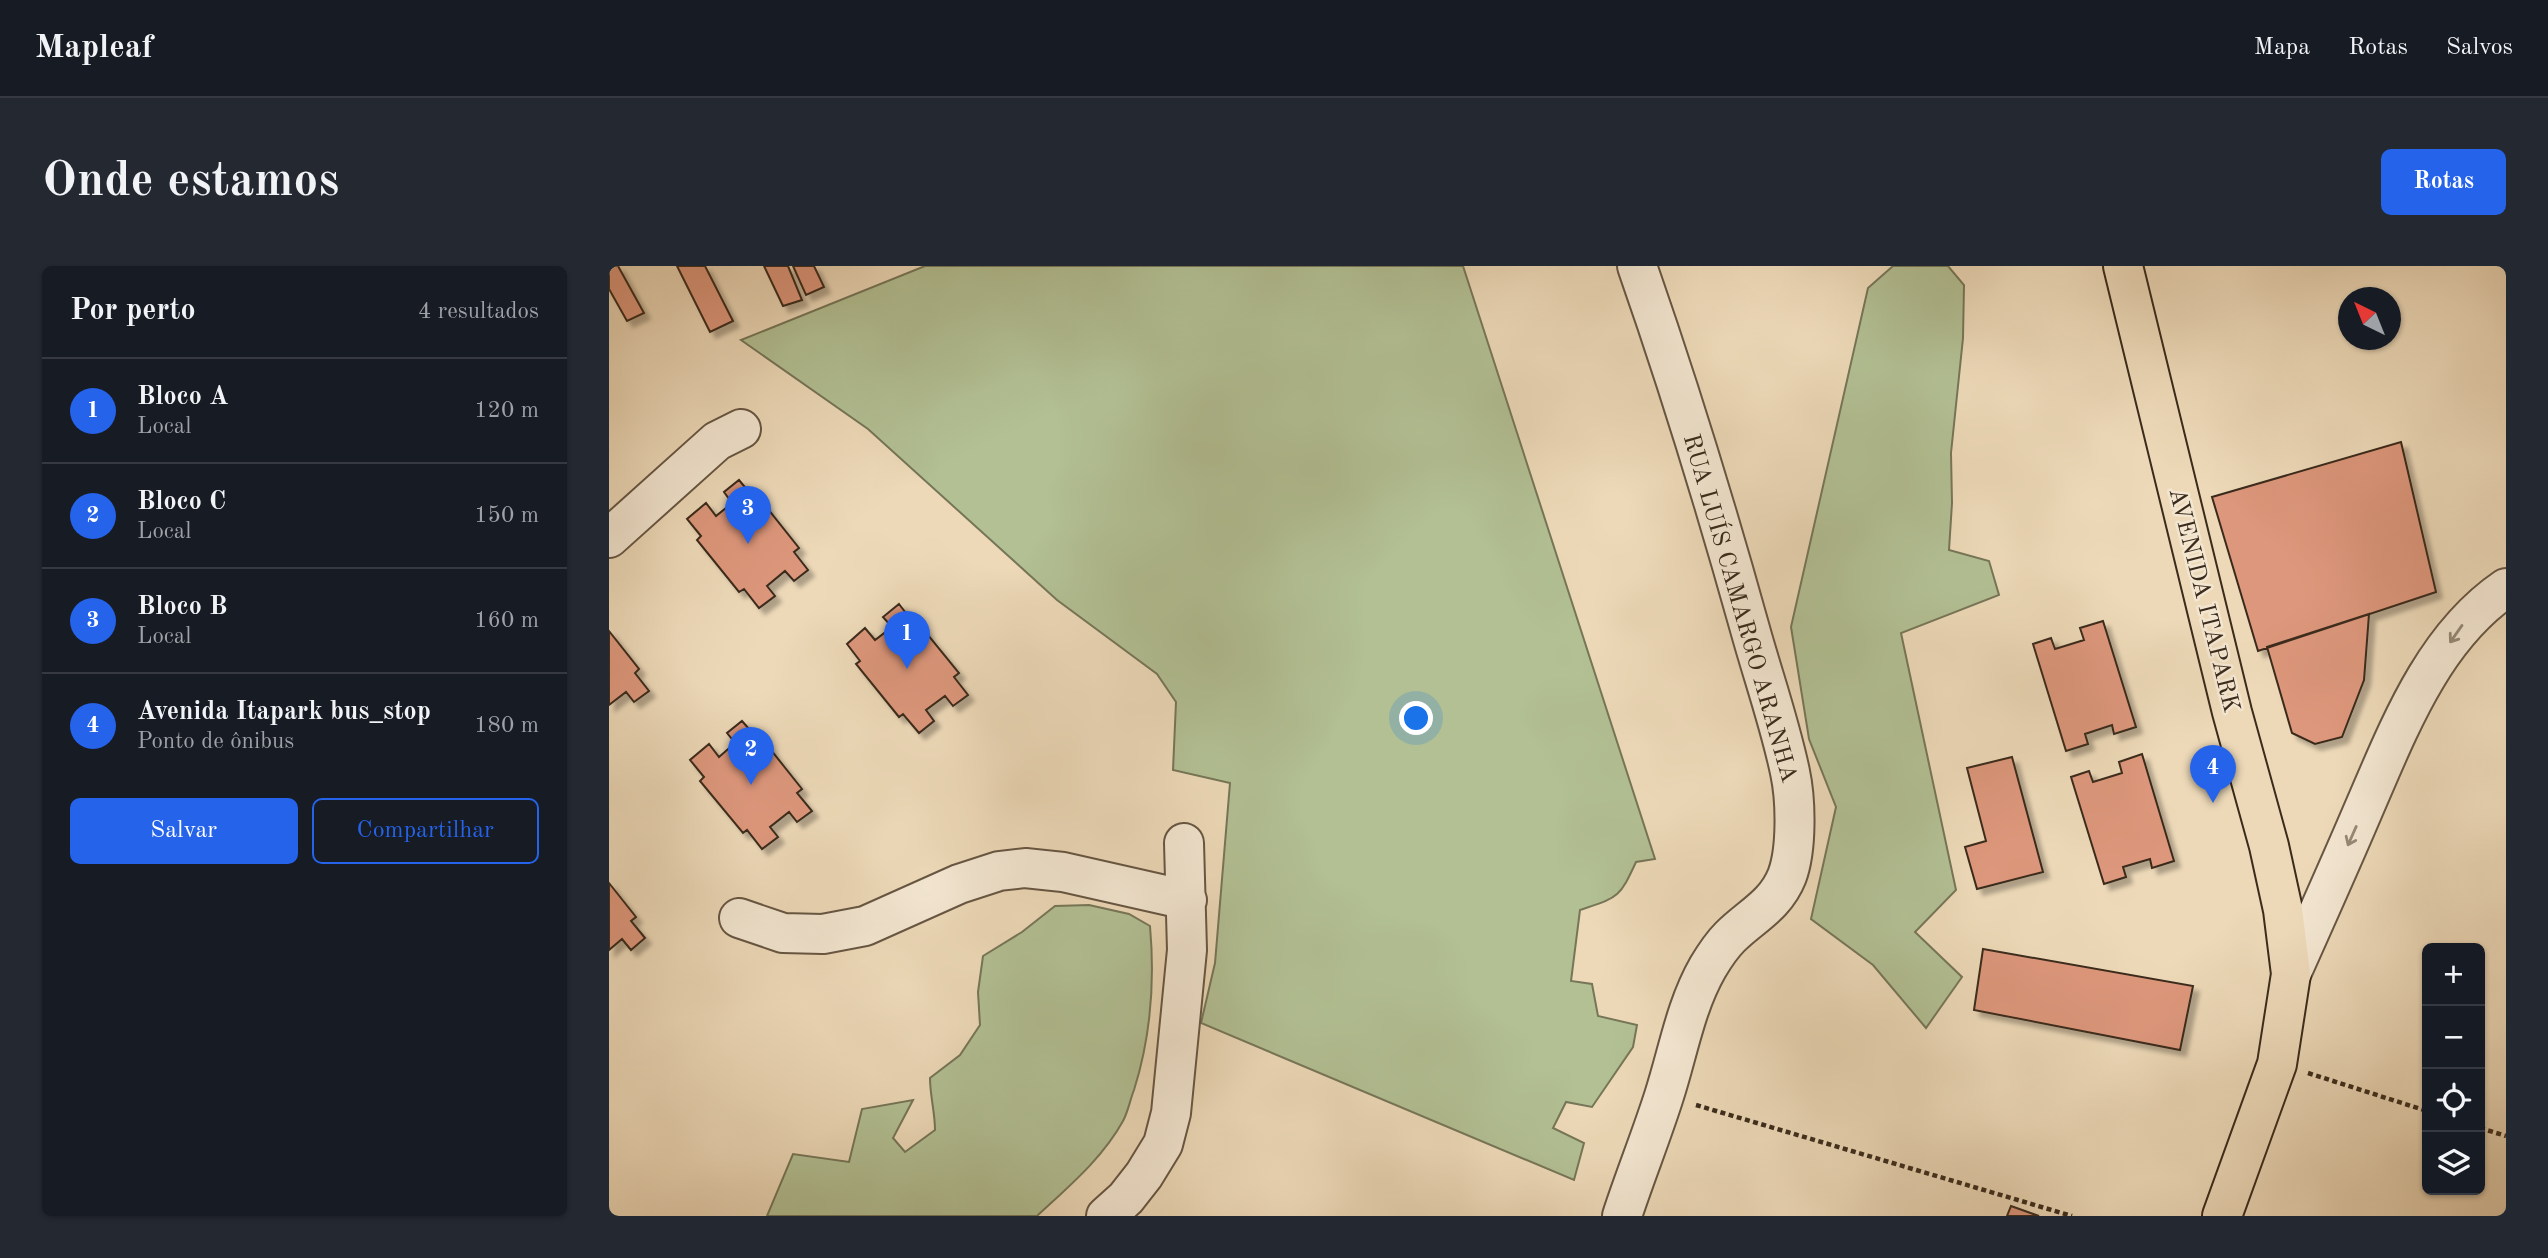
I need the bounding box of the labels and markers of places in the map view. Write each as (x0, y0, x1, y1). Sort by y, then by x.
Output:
pin: 3 (725, 486, 771, 544)
pin: 1 (884, 611, 930, 669)
pin: 2 (728, 727, 774, 785)
pin: 4 (2190, 745, 2236, 803)

